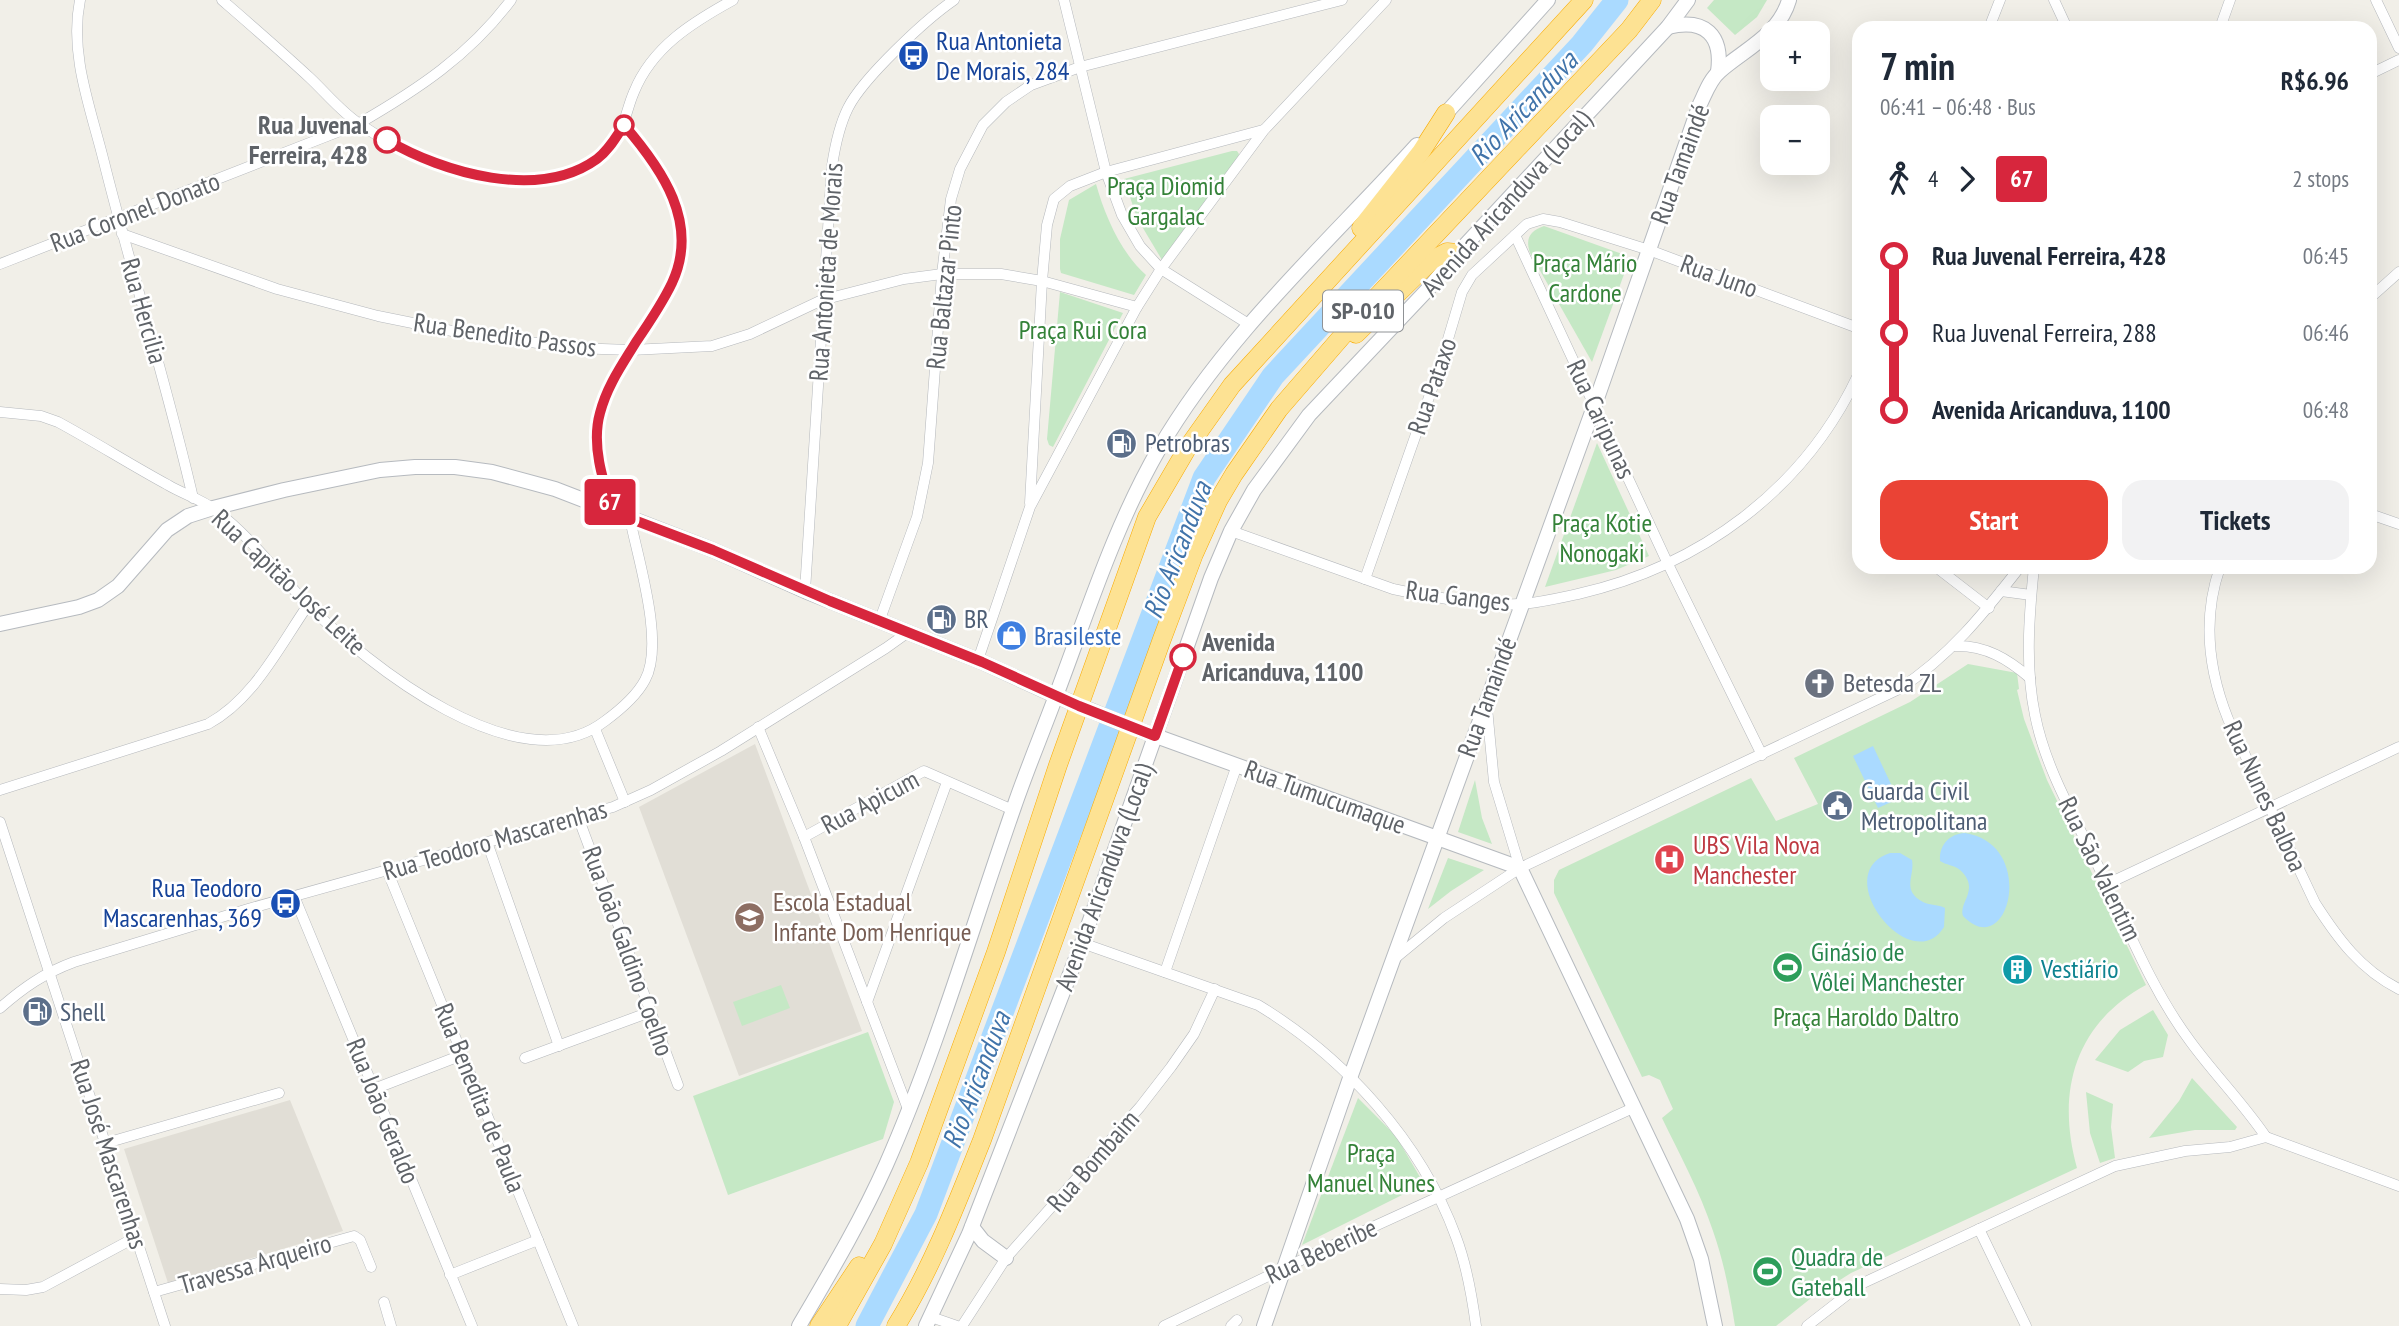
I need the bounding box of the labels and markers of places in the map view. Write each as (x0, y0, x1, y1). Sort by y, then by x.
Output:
place label: Rua Antonieta De Morais, 284 (936, 24, 1070, 87)
bus stop icon: Rua Antonieta De Morais, 284 (896, 39, 930, 73)
place label: Rua Juvenal Ferreira, 428 (249, 108, 369, 171)
unlabelled marker (614, 115, 634, 135)
marker: Rua Juvenal Ferreira, 428 (374, 127, 400, 153)
fuel station icon: Petrobras (1105, 426, 1139, 460)
place label: Petrobras (1145, 426, 1230, 459)
fuel station icon: BR (924, 602, 958, 636)
place label: BR (964, 602, 989, 635)
shop icon: Brasileste (994, 619, 1028, 653)
place label: Brasileste (1034, 619, 1121, 652)
place label: Avenida Aricanduva, 1100 (1201, 625, 1363, 688)
marker: Avenida Aricanduva, 1100 (1170, 644, 1196, 670)
church icon: Betesda ZL (1803, 666, 1837, 700)
place label: Betesda ZL (1843, 666, 1942, 699)
place label: Guarda Civil Metropolitana (1861, 774, 1987, 837)
public building icon: Guarda Civil Metropolitana (1821, 789, 1855, 823)
place label: UBS Vila Nova Manchester (1693, 828, 1820, 891)
hospital icon: UBS Vila Nova Manchester (1653, 843, 1687, 877)
place label: Rua Teodoro Mascarenhas, 369 (103, 871, 262, 934)
place label: Escola Estadual Infante Dom Henrique (773, 885, 972, 948)
bus stop icon: Rua Teodoro Mascarenhas, 369 (268, 886, 302, 920)
school or university icon: Escola Estadual Infante Dom Henrique (733, 900, 767, 934)
place label: Ginásio de Vôlei Manchester (1810, 935, 1964, 998)
sports icon: Ginásio de Vôlei Manchester (1771, 950, 1805, 984)
building icon: Vestiário (2001, 952, 2035, 986)
place label: Vestiário (2040, 952, 2118, 985)
fuel station icon: Shell (20, 995, 54, 1029)
place label: Shell (60, 995, 105, 1028)
place label: Quadra de Gateball (1791, 1240, 1883, 1303)
sports icon: Quadra de Gateball (1751, 1255, 1785, 1289)

